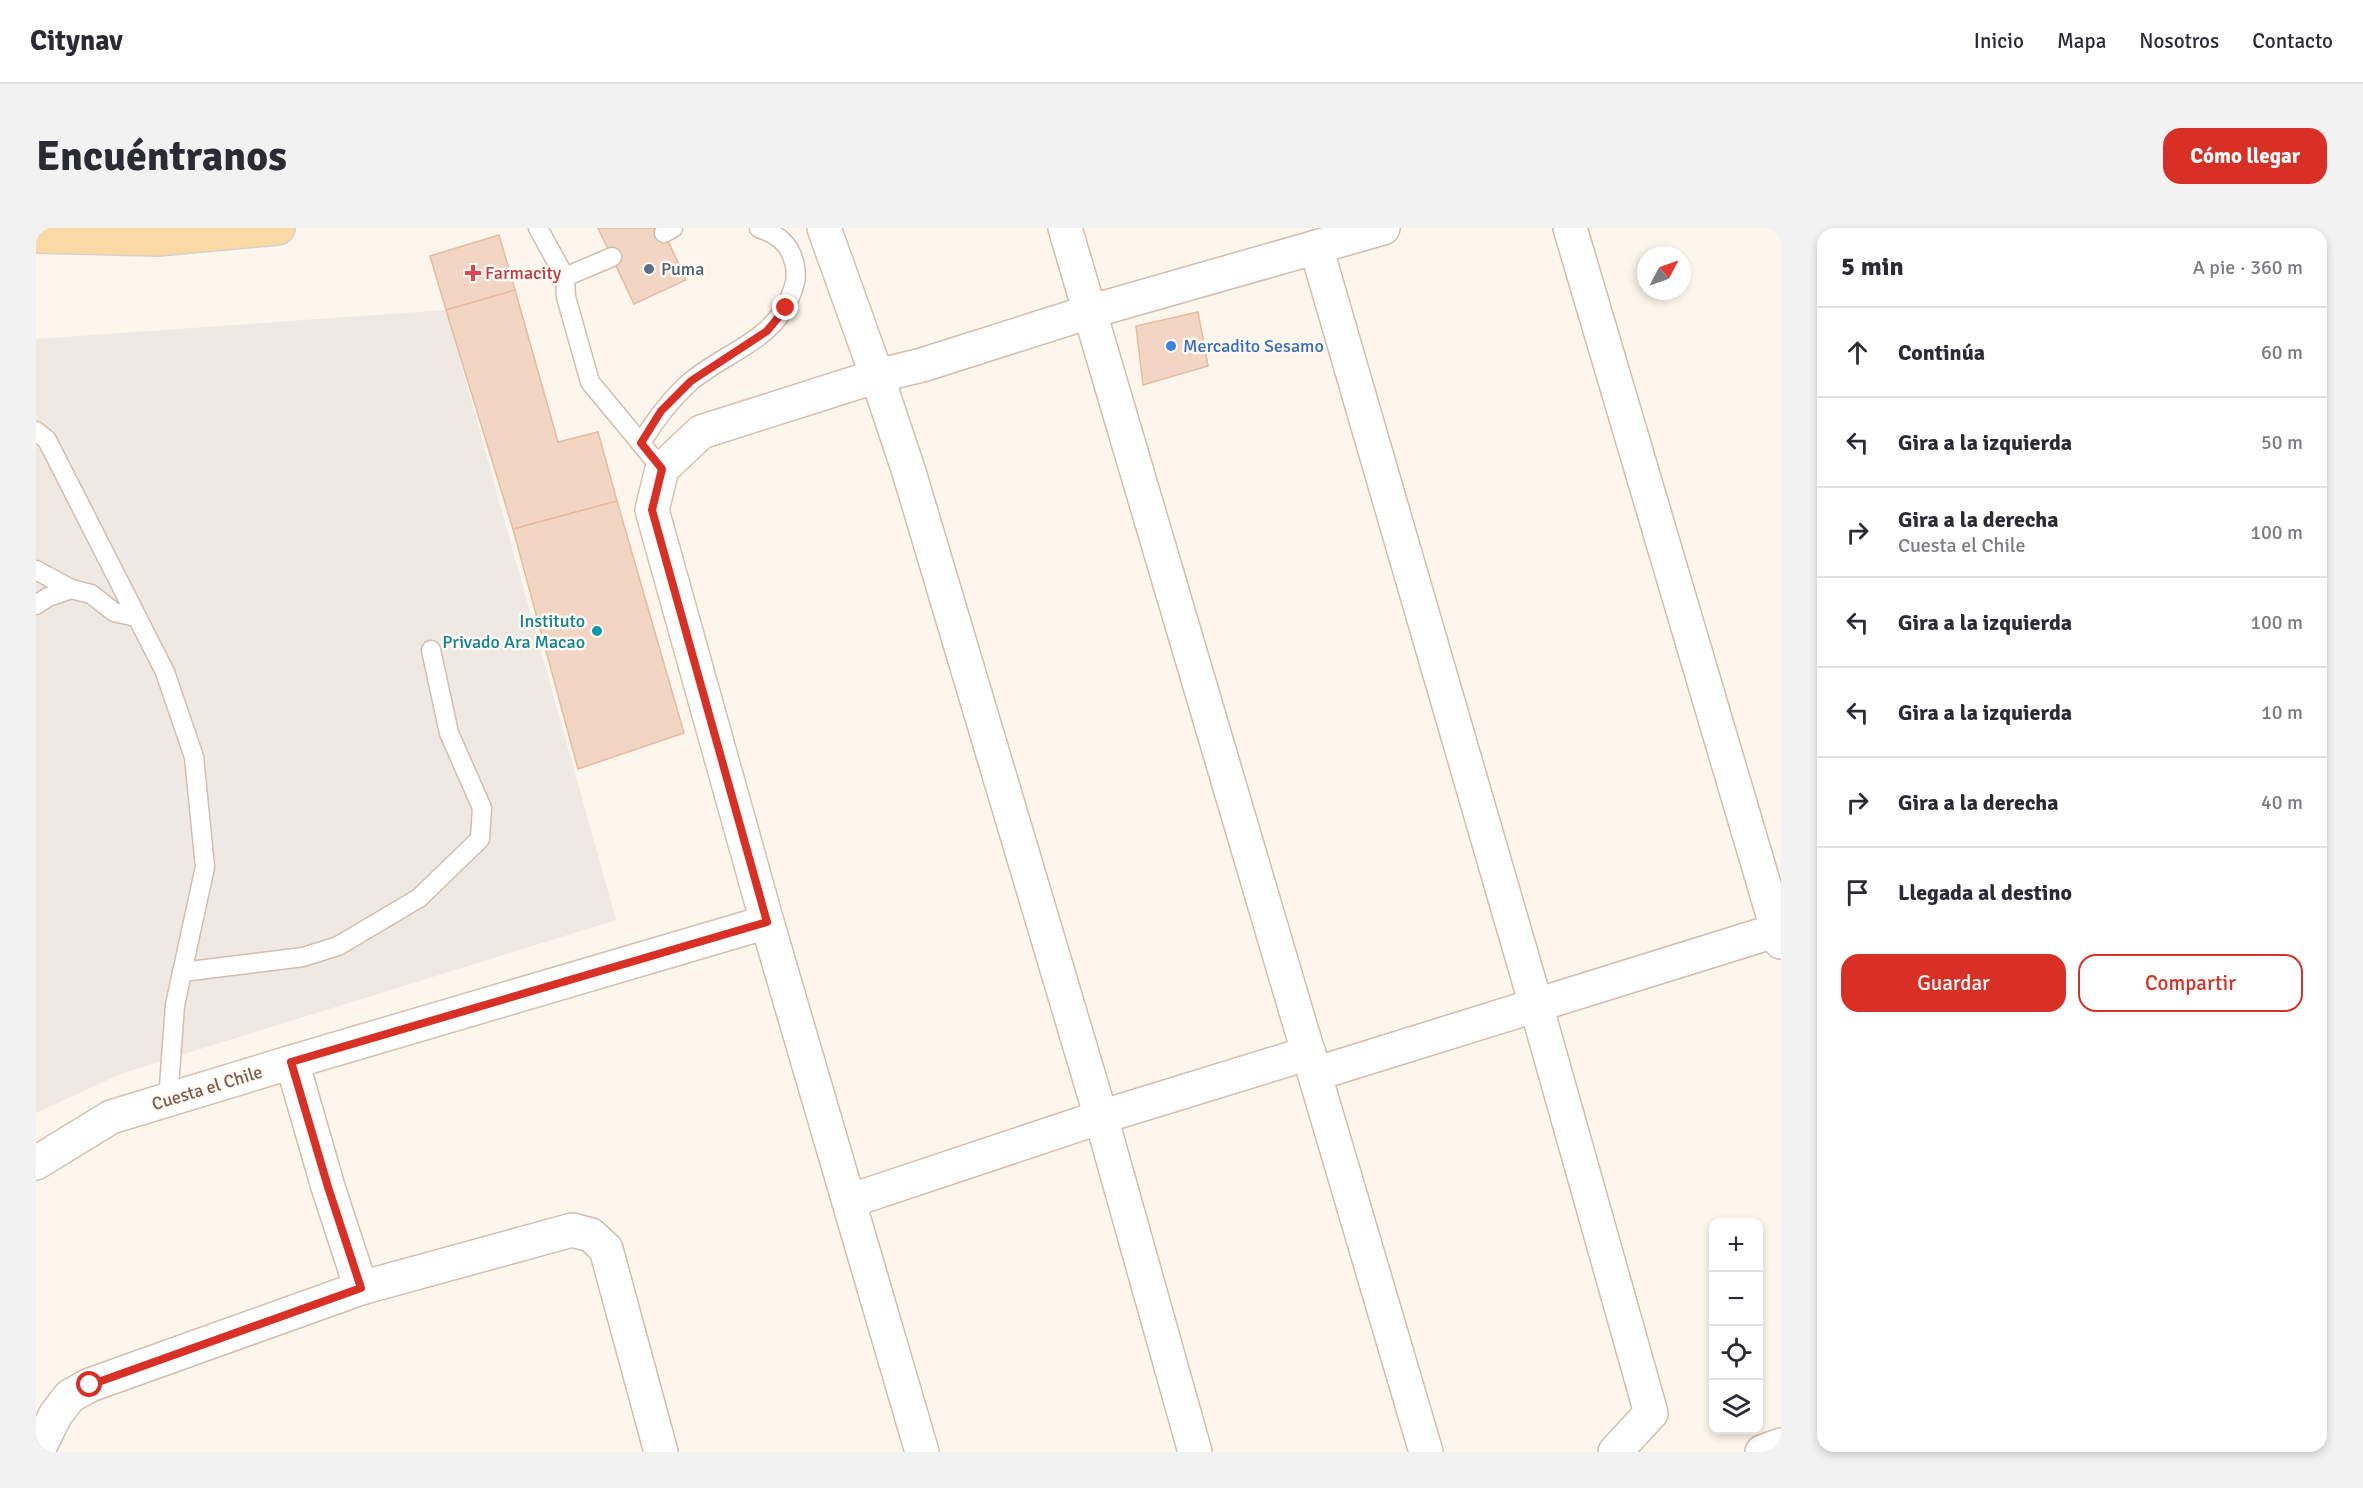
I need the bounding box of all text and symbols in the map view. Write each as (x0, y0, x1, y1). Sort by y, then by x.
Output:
text: Citynav (30, 24, 123, 58)
text: Inicio (1974, 28, 2024, 54)
text: Mapa (2057, 28, 2106, 54)
text: Nosotros (2139, 28, 2219, 54)
text: Contacto (2252, 28, 2333, 54)
button: Cómo llegar (2163, 128, 2327, 184)
text: Encuéntranos (36, 131, 287, 182)
north arrow (1637, 246, 1691, 300)
text: 5 min (1841, 251, 1904, 283)
text: A pie · 360 m (2193, 255, 2303, 280)
place label: Puma (661, 258, 704, 280)
place label: Farmacity (485, 262, 562, 284)
marker: Puma (642, 262, 656, 276)
marker: Farmacity (466, 266, 480, 280)
route end (772, 294, 798, 320)
place label: Mercadito Sesamo (1183, 335, 1324, 357)
icon: ahead (1841, 336, 1874, 369)
marker: Mercadito Sesamo (1164, 339, 1178, 353)
text: Continúa (1898, 339, 1985, 366)
text: 60 m (2261, 340, 2303, 365)
icon: left (1841, 426, 1874, 459)
text: Gira a la izquierda (1898, 429, 2072, 456)
text: 50 m (2261, 430, 2303, 455)
text: Gira a la derecha (1898, 506, 2059, 533)
icon: right (1841, 516, 1874, 549)
text: 100 m (2250, 520, 2303, 545)
text: Cuesta el Chile (1898, 533, 2026, 558)
icon: left (1841, 606, 1874, 639)
text: Gira a la izquierda (1898, 609, 2072, 636)
place label: Instituto Privado Ara Macao (442, 610, 585, 653)
text: 100 m (2250, 610, 2303, 635)
marker: Instituto Privado Ara Macao (590, 624, 604, 638)
icon: left (1841, 696, 1874, 729)
text: Gira a la izquierda (1898, 699, 2072, 726)
text: 10 m (2261, 700, 2303, 725)
icon: right (1841, 786, 1874, 819)
text: Gira a la derecha (1898, 789, 2059, 816)
text: 40 m (2261, 790, 2303, 815)
icon: arrive (1841, 876, 1874, 909)
text: Llegada al destino (1898, 879, 2072, 906)
button: Guardar (1841, 954, 2066, 1012)
button: Compartir (2078, 954, 2303, 1012)
street label: Cuesta el Chile (149, 1061, 265, 1115)
map controls (1709, 1218, 1763, 1434)
button: + (1709, 1218, 1763, 1272)
button: − (1709, 1272, 1763, 1326)
button: locate (1709, 1326, 1763, 1380)
route start (76, 1371, 102, 1397)
button: layers (1709, 1380, 1763, 1434)

